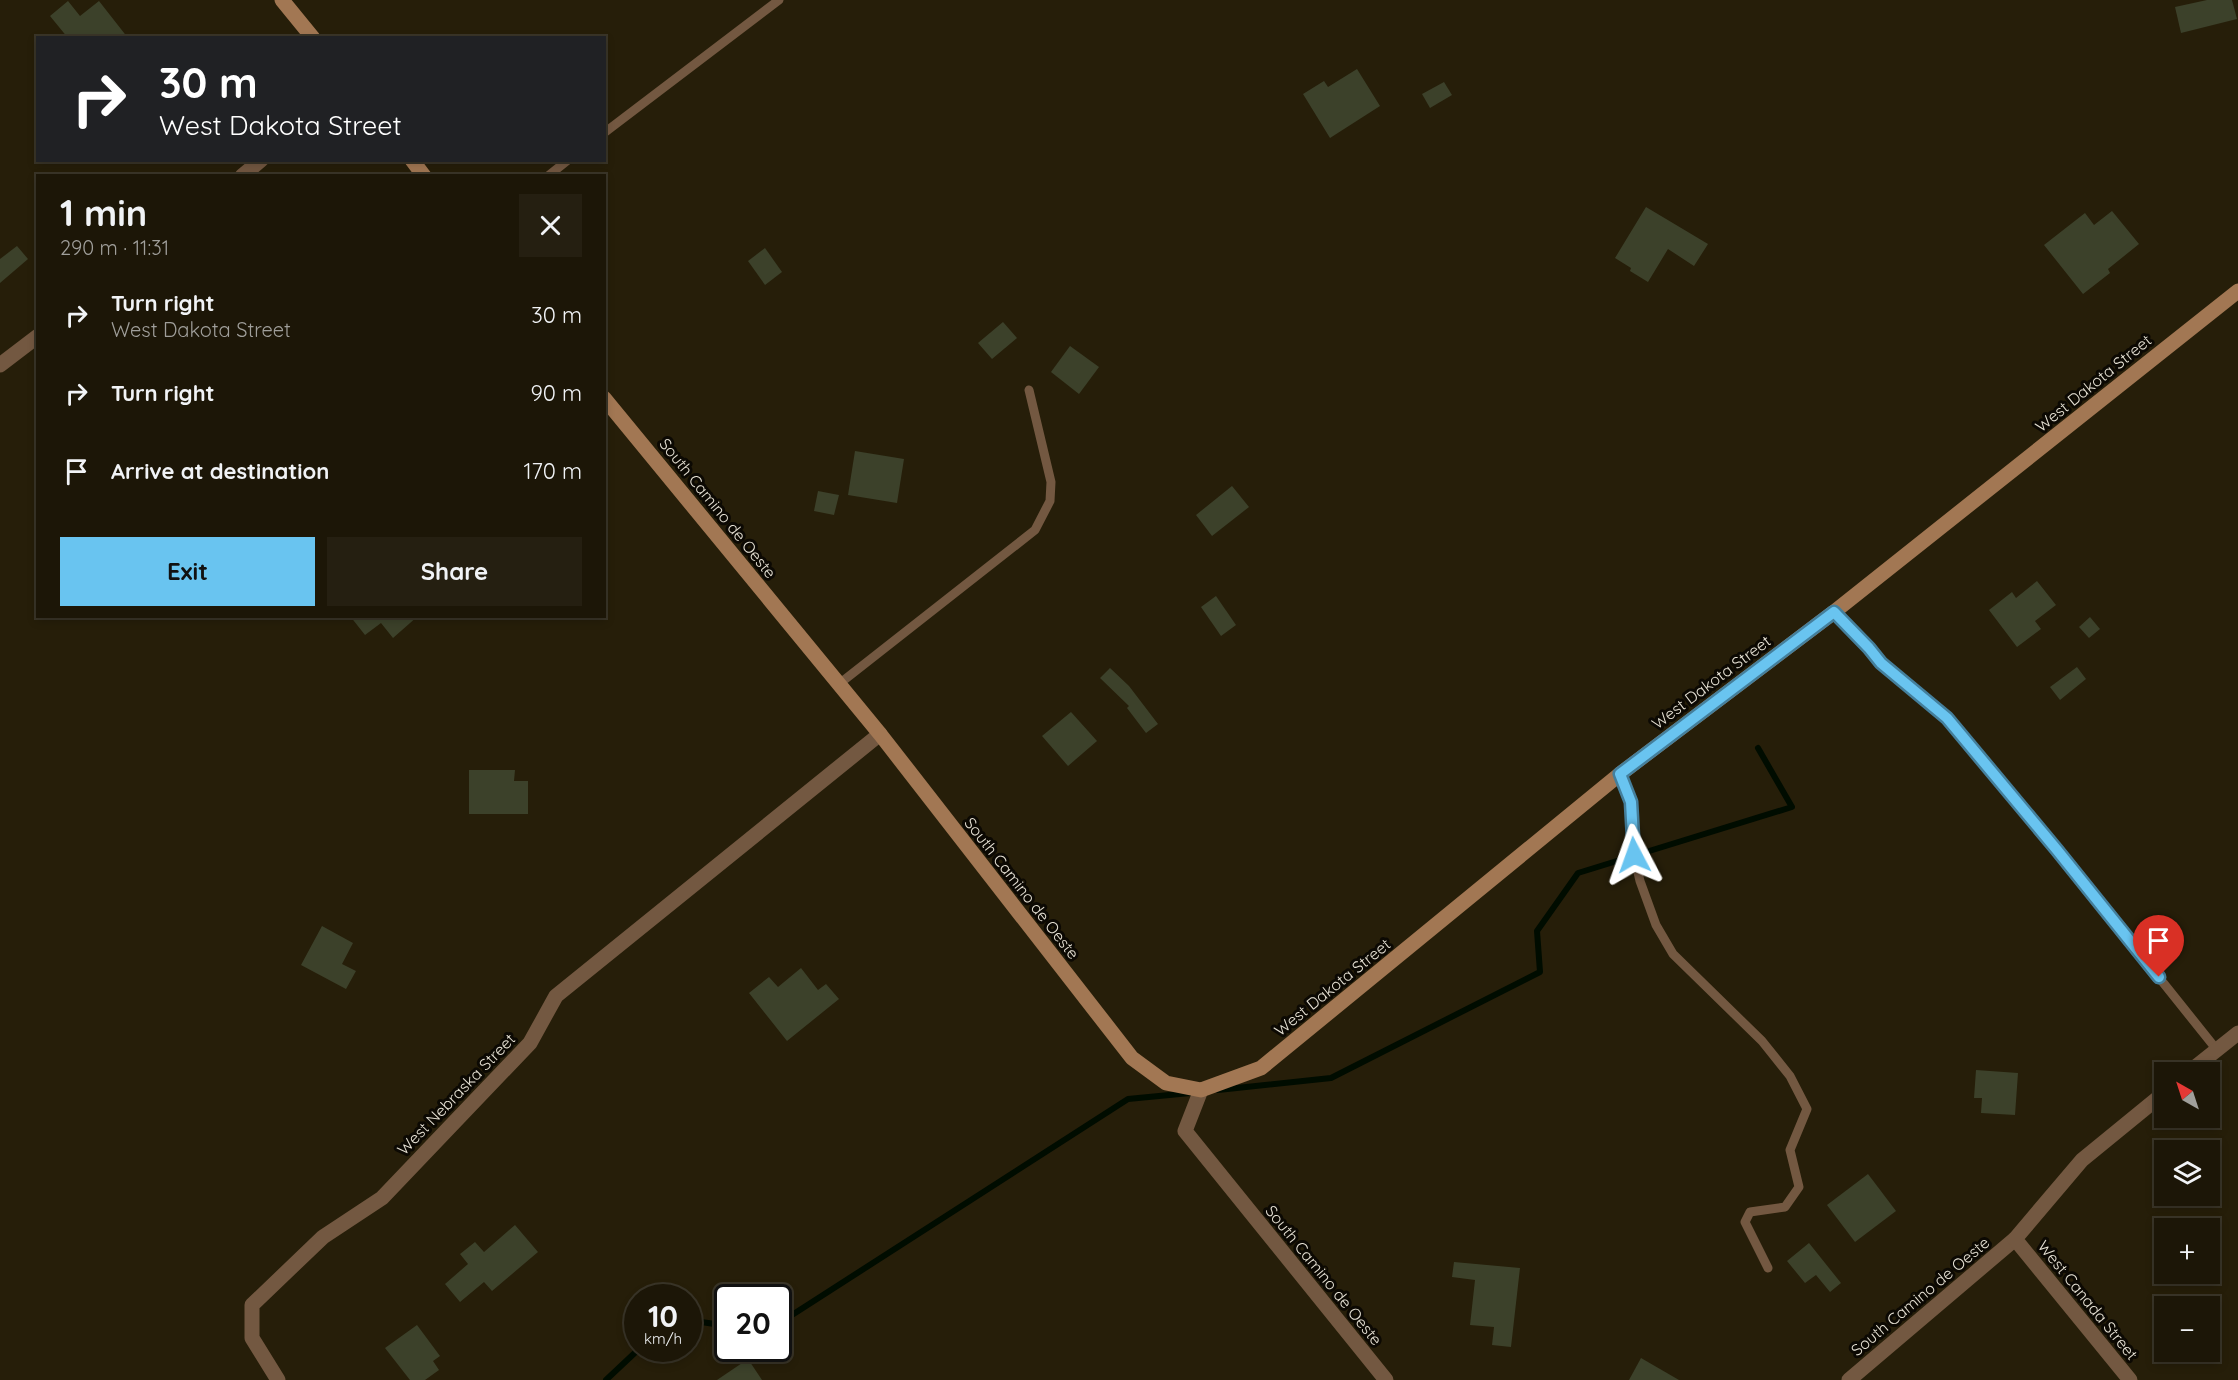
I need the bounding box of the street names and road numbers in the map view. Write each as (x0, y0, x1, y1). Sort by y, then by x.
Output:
street label: West Dakota Street (2031, 330, 2155, 436)
street label: South Camino de Oeste (655, 434, 781, 582)
street label: West Dakota Street (1648, 631, 1774, 733)
street label: South Camino de Oeste (960, 813, 1084, 963)
street label: West Dakota Street (1270, 934, 1394, 1040)
street label: West Nebraska Street (393, 1029, 519, 1159)
street label: South Camino de Oeste (1261, 1201, 1387, 1349)
street label: South Camino de Oeste (1847, 1232, 1993, 1360)
street label: West Canada Street (2034, 1236, 2142, 1364)

